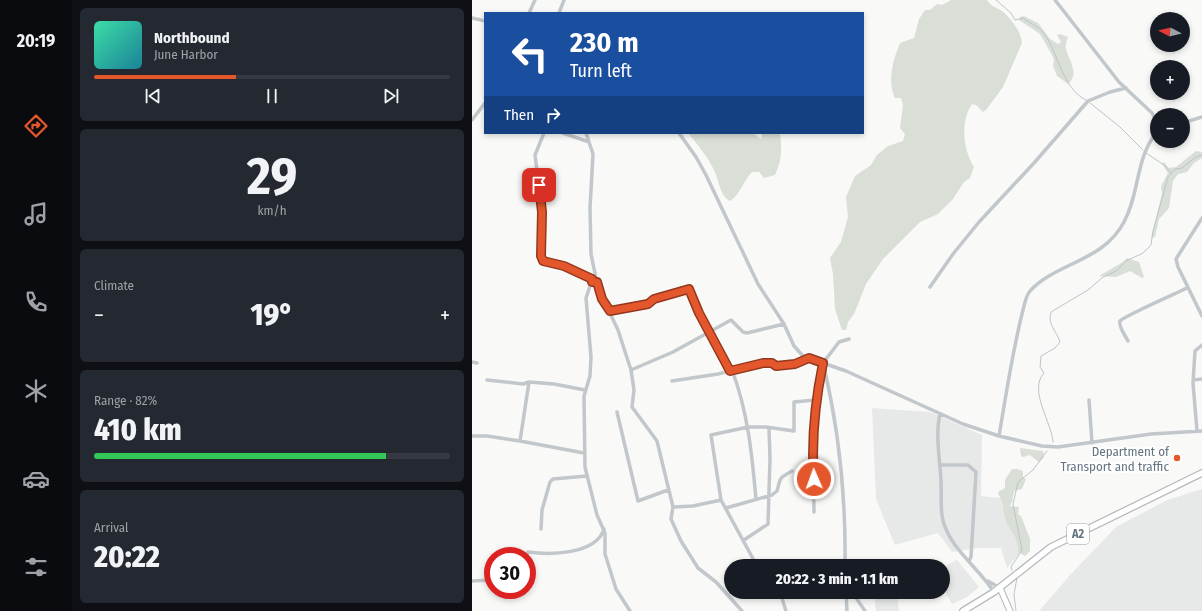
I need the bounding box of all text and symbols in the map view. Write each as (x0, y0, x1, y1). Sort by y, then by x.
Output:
north arrow (1150, 12, 1190, 52)
map controls (1150, 12, 1190, 148)
text: 230 m (570, 26, 639, 59)
icon: left (504, 28, 556, 80)
text: Northbound (154, 29, 230, 47)
text: 20:19 (17, 30, 55, 52)
text: June Harbor (154, 47, 218, 62)
text: Turn left (570, 60, 632, 82)
button: + (1150, 60, 1190, 100)
icon: previous (142, 85, 164, 107)
icon: pause (261, 85, 283, 107)
icon: next (380, 85, 402, 107)
icon: right (542, 104, 564, 126)
text: Then (504, 106, 534, 124)
button: − (1150, 108, 1190, 148)
icon: directions (22, 112, 50, 140)
text: 29 (247, 145, 297, 208)
pin (522, 168, 556, 202)
icon: arrive (528, 174, 550, 196)
icon: music (22, 200, 50, 228)
text: km/h (258, 203, 287, 218)
text: Climate (94, 278, 134, 293)
icon: phone (22, 288, 50, 316)
text: 19° (251, 297, 293, 333)
text: − (94, 302, 104, 329)
text: + (440, 302, 450, 329)
icon: climate (22, 377, 50, 405)
text: Range · 82% (94, 393, 157, 408)
text: 410 km (94, 412, 182, 448)
place label: Department of Transport and traffic (1061, 444, 1170, 474)
marker: Department of Transport and traffic (1172, 453, 1182, 463)
position arrow (793, 458, 835, 500)
icon: car (22, 465, 50, 493)
text: Arrival (94, 520, 128, 535)
road number: A2 (1067, 524, 1089, 544)
text: 20:22 (94, 539, 160, 575)
speed limit sign: 30 (484, 547, 536, 599)
icon: filters (22, 553, 50, 581)
text: 20:22 · 3 min · 1.1 km (776, 570, 898, 588)

